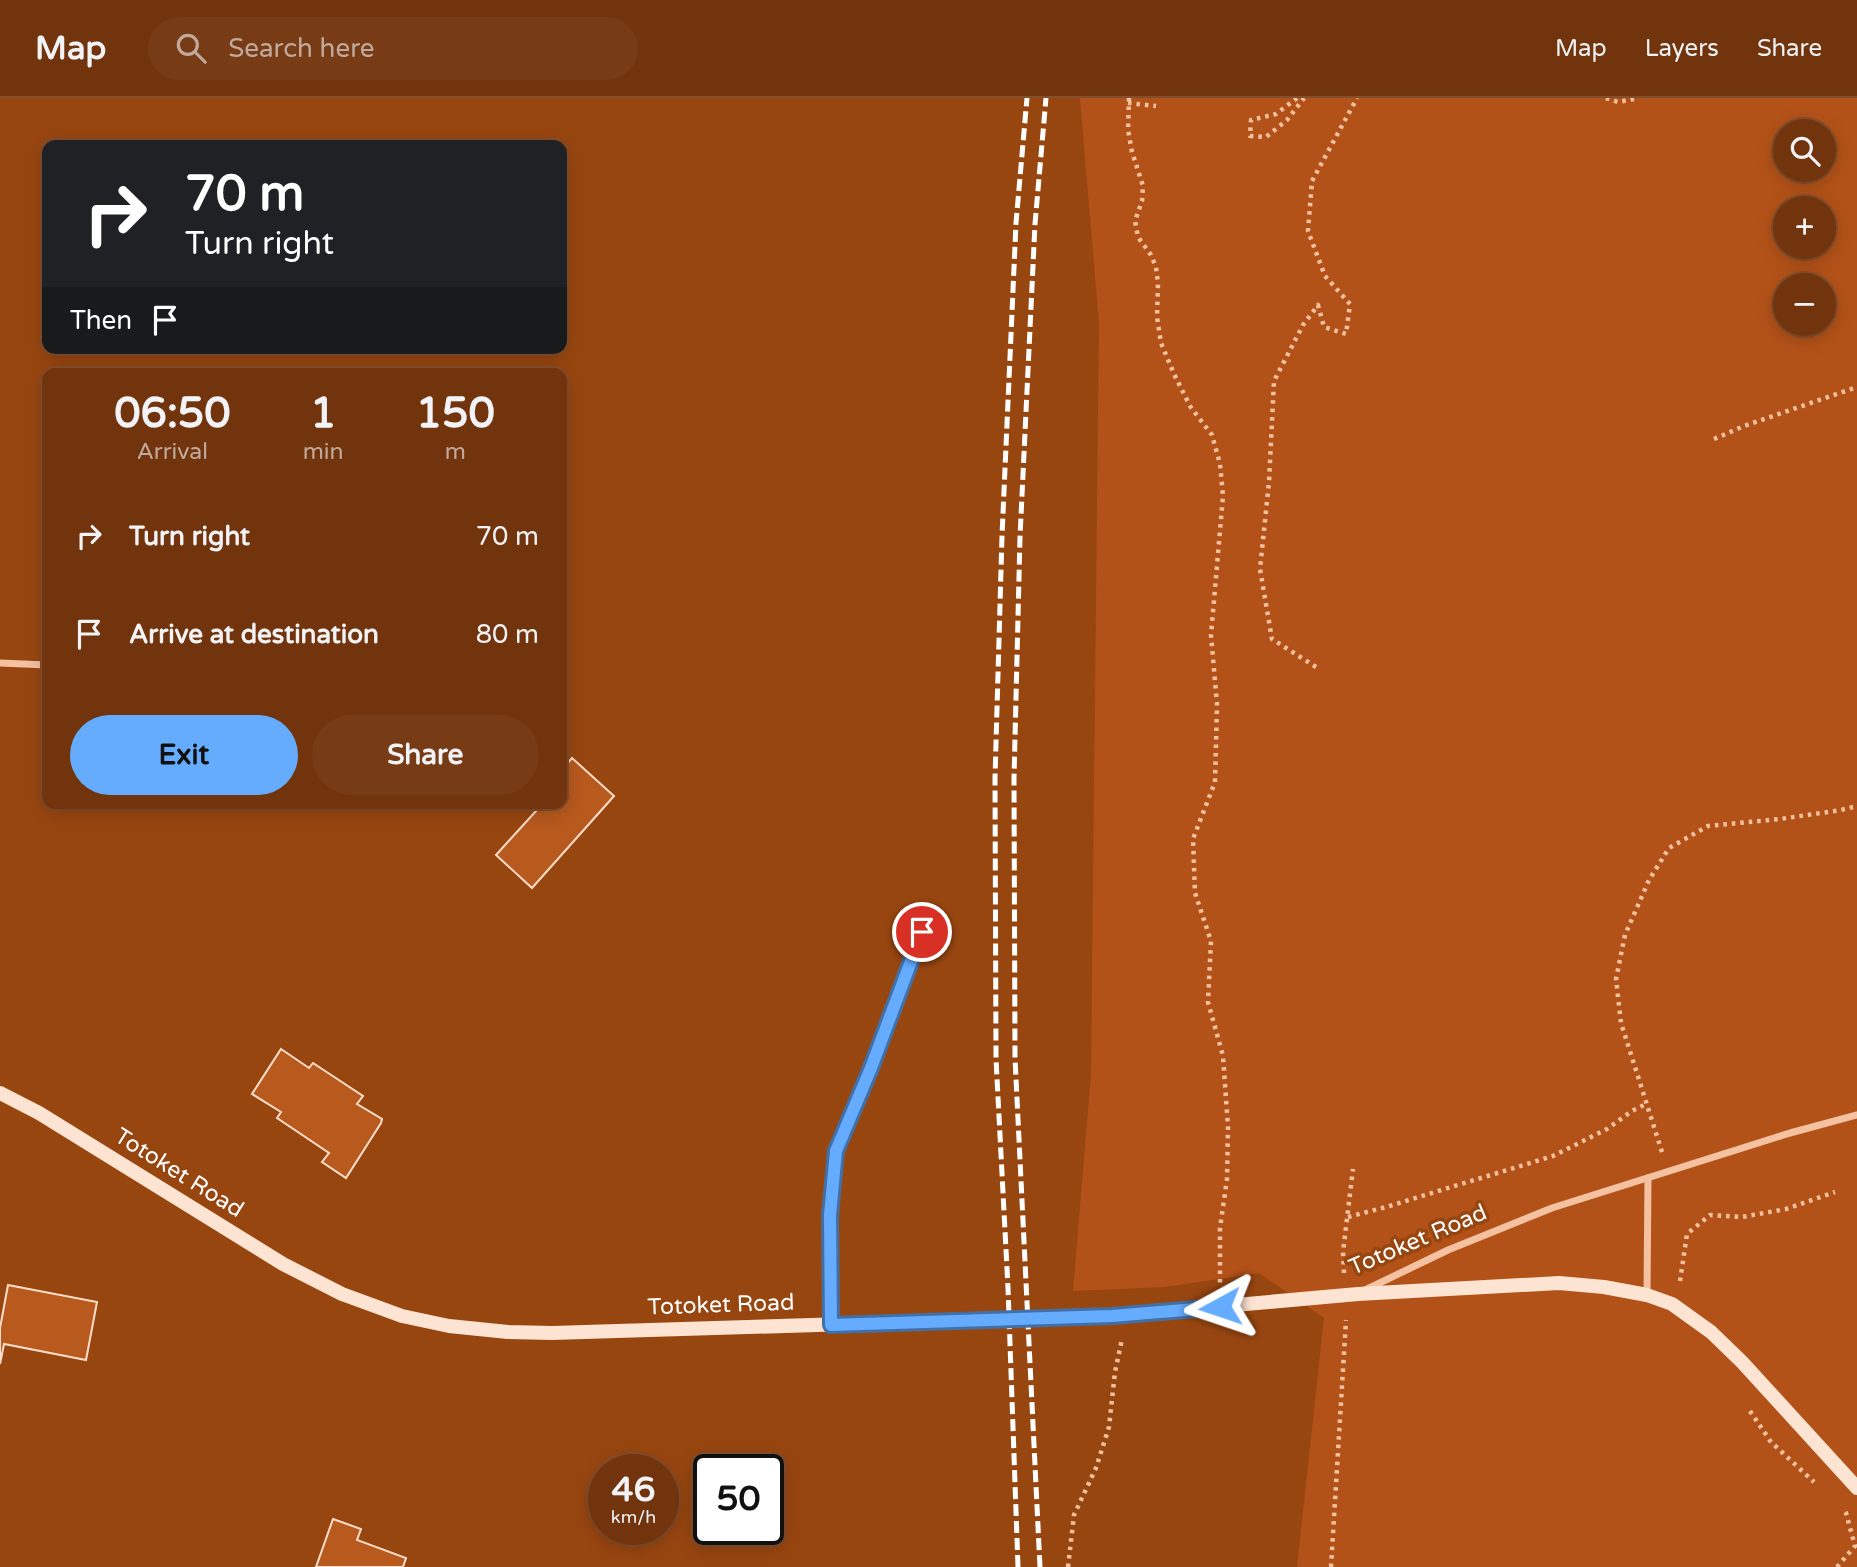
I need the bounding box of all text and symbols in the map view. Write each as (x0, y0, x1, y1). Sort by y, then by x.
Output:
search box (148, 17, 638, 80)
text: Map (35, 29, 106, 68)
icon: search (172, 29, 210, 67)
text: Search here (228, 33, 374, 64)
text: Map (1555, 34, 1607, 63)
text: Layers (1645, 34, 1719, 63)
text: Share (1757, 34, 1822, 63)
map controls (1773, 119, 1836, 336)
button: search (1773, 119, 1836, 182)
text: 70 m (185, 165, 304, 224)
icon: right (70, 168, 161, 259)
button: + (1773, 196, 1836, 259)
text: Turn right (185, 225, 334, 263)
button: − (1773, 273, 1836, 336)
icon: arrive (146, 301, 184, 339)
text: Then (70, 305, 132, 336)
text: 06:50 (114, 388, 231, 439)
text: 1 (310, 388, 336, 439)
text: 150 (416, 388, 495, 439)
text: Arrival (137, 438, 208, 466)
text: min (303, 438, 344, 466)
text: m (445, 438, 466, 466)
icon: right (70, 517, 108, 555)
text: Turn right (129, 521, 250, 552)
text: 70 m (476, 521, 539, 552)
icon: arrive (70, 615, 108, 653)
text: Arrive at destination (129, 619, 379, 650)
text: 80 m (476, 619, 539, 650)
button: Exit (70, 715, 298, 795)
button: Share (312, 715, 539, 795)
pin (892, 902, 952, 962)
icon: arrive (903, 913, 941, 951)
street label: Totoket Road (109, 1122, 249, 1224)
street label: Totoket Road (1345, 1198, 1491, 1282)
position arrow (1183, 1270, 1257, 1344)
street label: Totoket Road (647, 1288, 795, 1322)
speed limit sign: 50 (693, 1454, 784, 1545)
text: 46 (612, 1469, 655, 1511)
text: km/h (611, 1506, 656, 1528)

